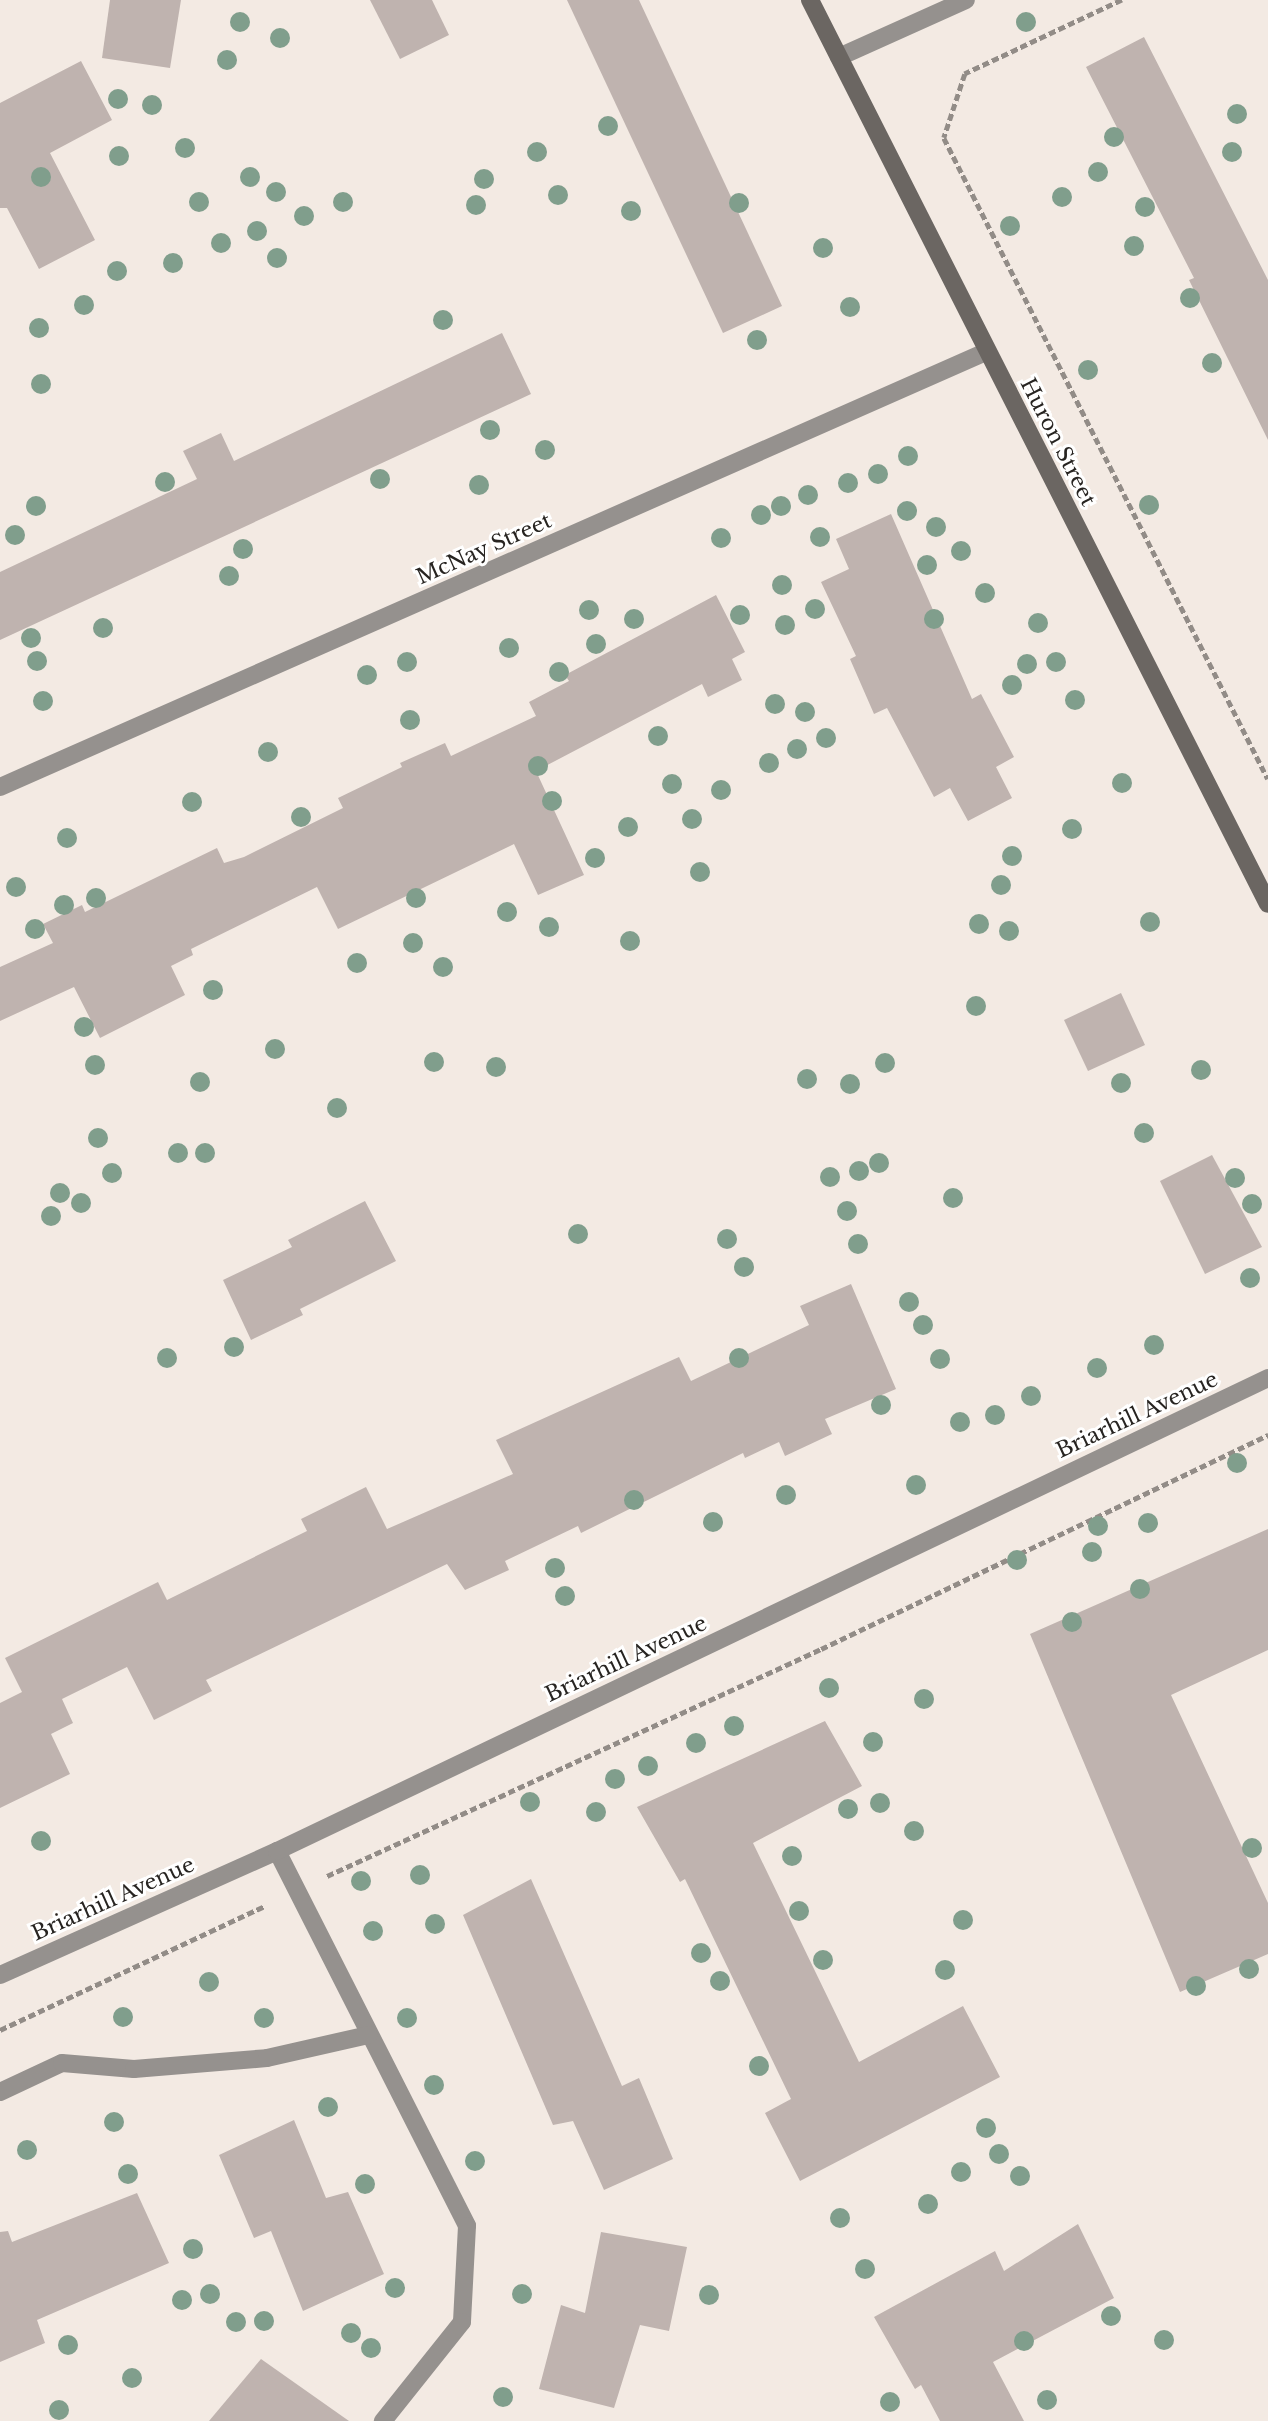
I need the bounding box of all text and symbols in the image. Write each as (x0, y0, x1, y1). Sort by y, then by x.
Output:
street label: Huron Street (1015, 374, 1101, 510)
street label: McNay Street (412, 508, 556, 590)
street label: Briarhill Avenue (1052, 1366, 1222, 1464)
street label: Briarhill Avenue (541, 1610, 711, 1708)
street label: Briarhill Avenue (27, 1852, 199, 1946)

